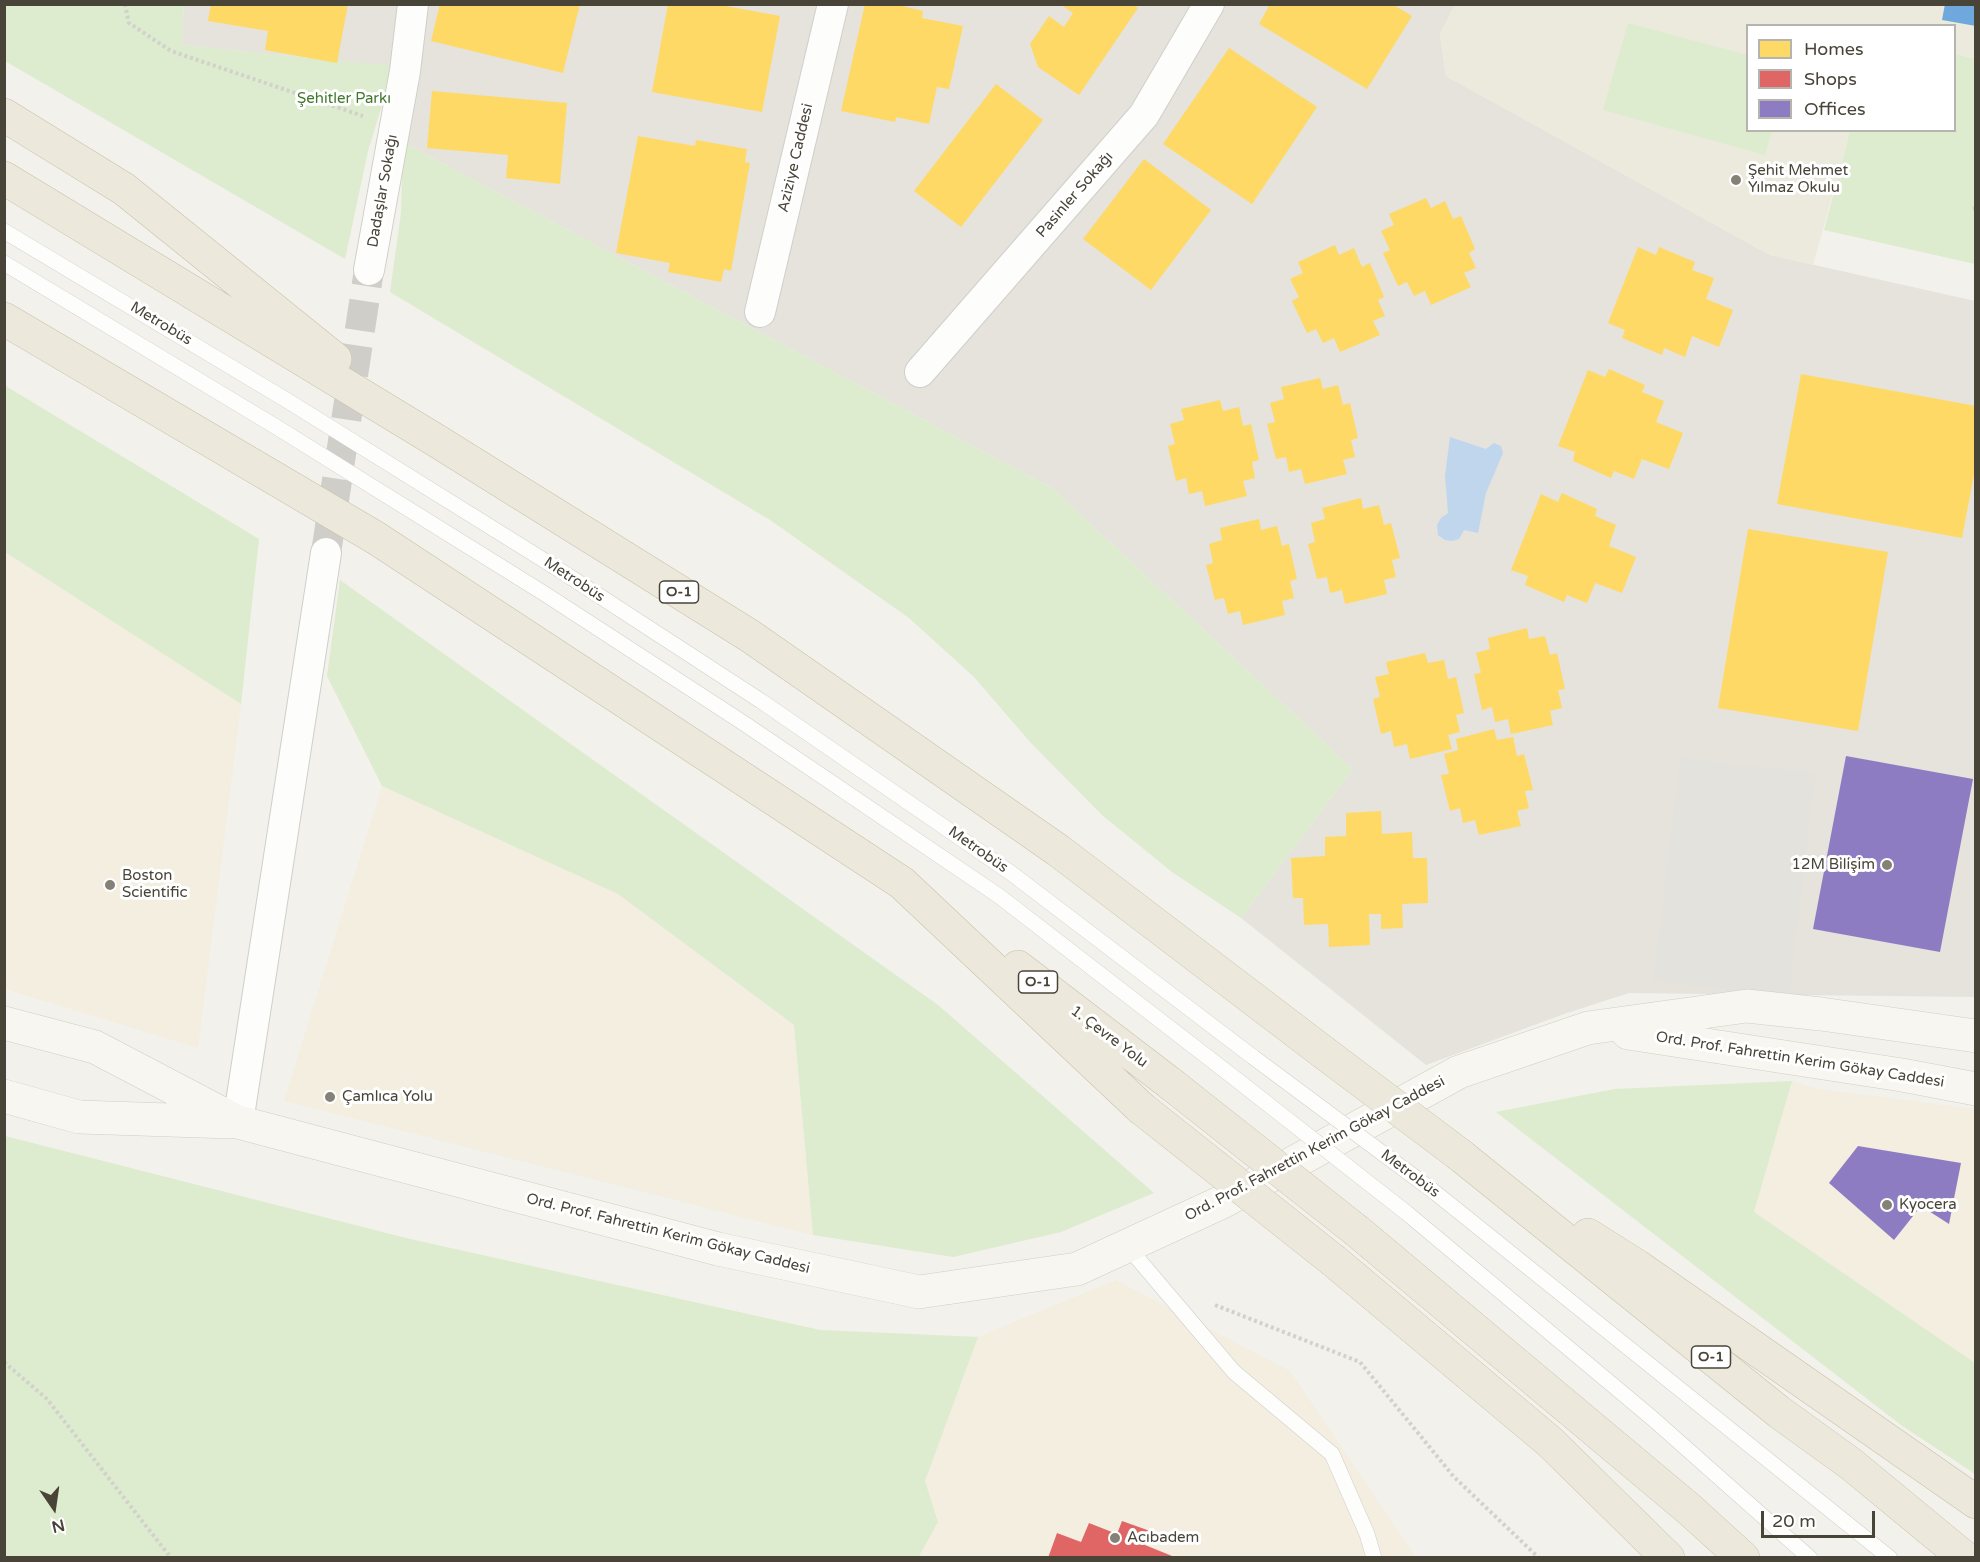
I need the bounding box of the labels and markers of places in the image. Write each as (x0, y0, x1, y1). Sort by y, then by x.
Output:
place label: Şehit Mehmet Yılmaz Okulu (1748, 162, 1848, 197)
marker: Şehit Mehmet Yılmaz Okulu (1729, 173, 1743, 187)
place label: 12M Bilişim (1792, 856, 1875, 874)
marker: 12M Bilişim (1880, 858, 1894, 872)
place label: Boston Scientific (122, 867, 187, 902)
marker: Boston Scientific (103, 878, 117, 892)
place label: Çamlıca Yolu (342, 1088, 433, 1106)
marker: Çamlıca Yolu (323, 1090, 337, 1104)
place label: Kyocera (1899, 1196, 1957, 1214)
marker: Kyocera (1880, 1198, 1894, 1212)
place label: Acıbadem (1127, 1529, 1199, 1547)
marker: Acıbadem (1108, 1531, 1122, 1545)

